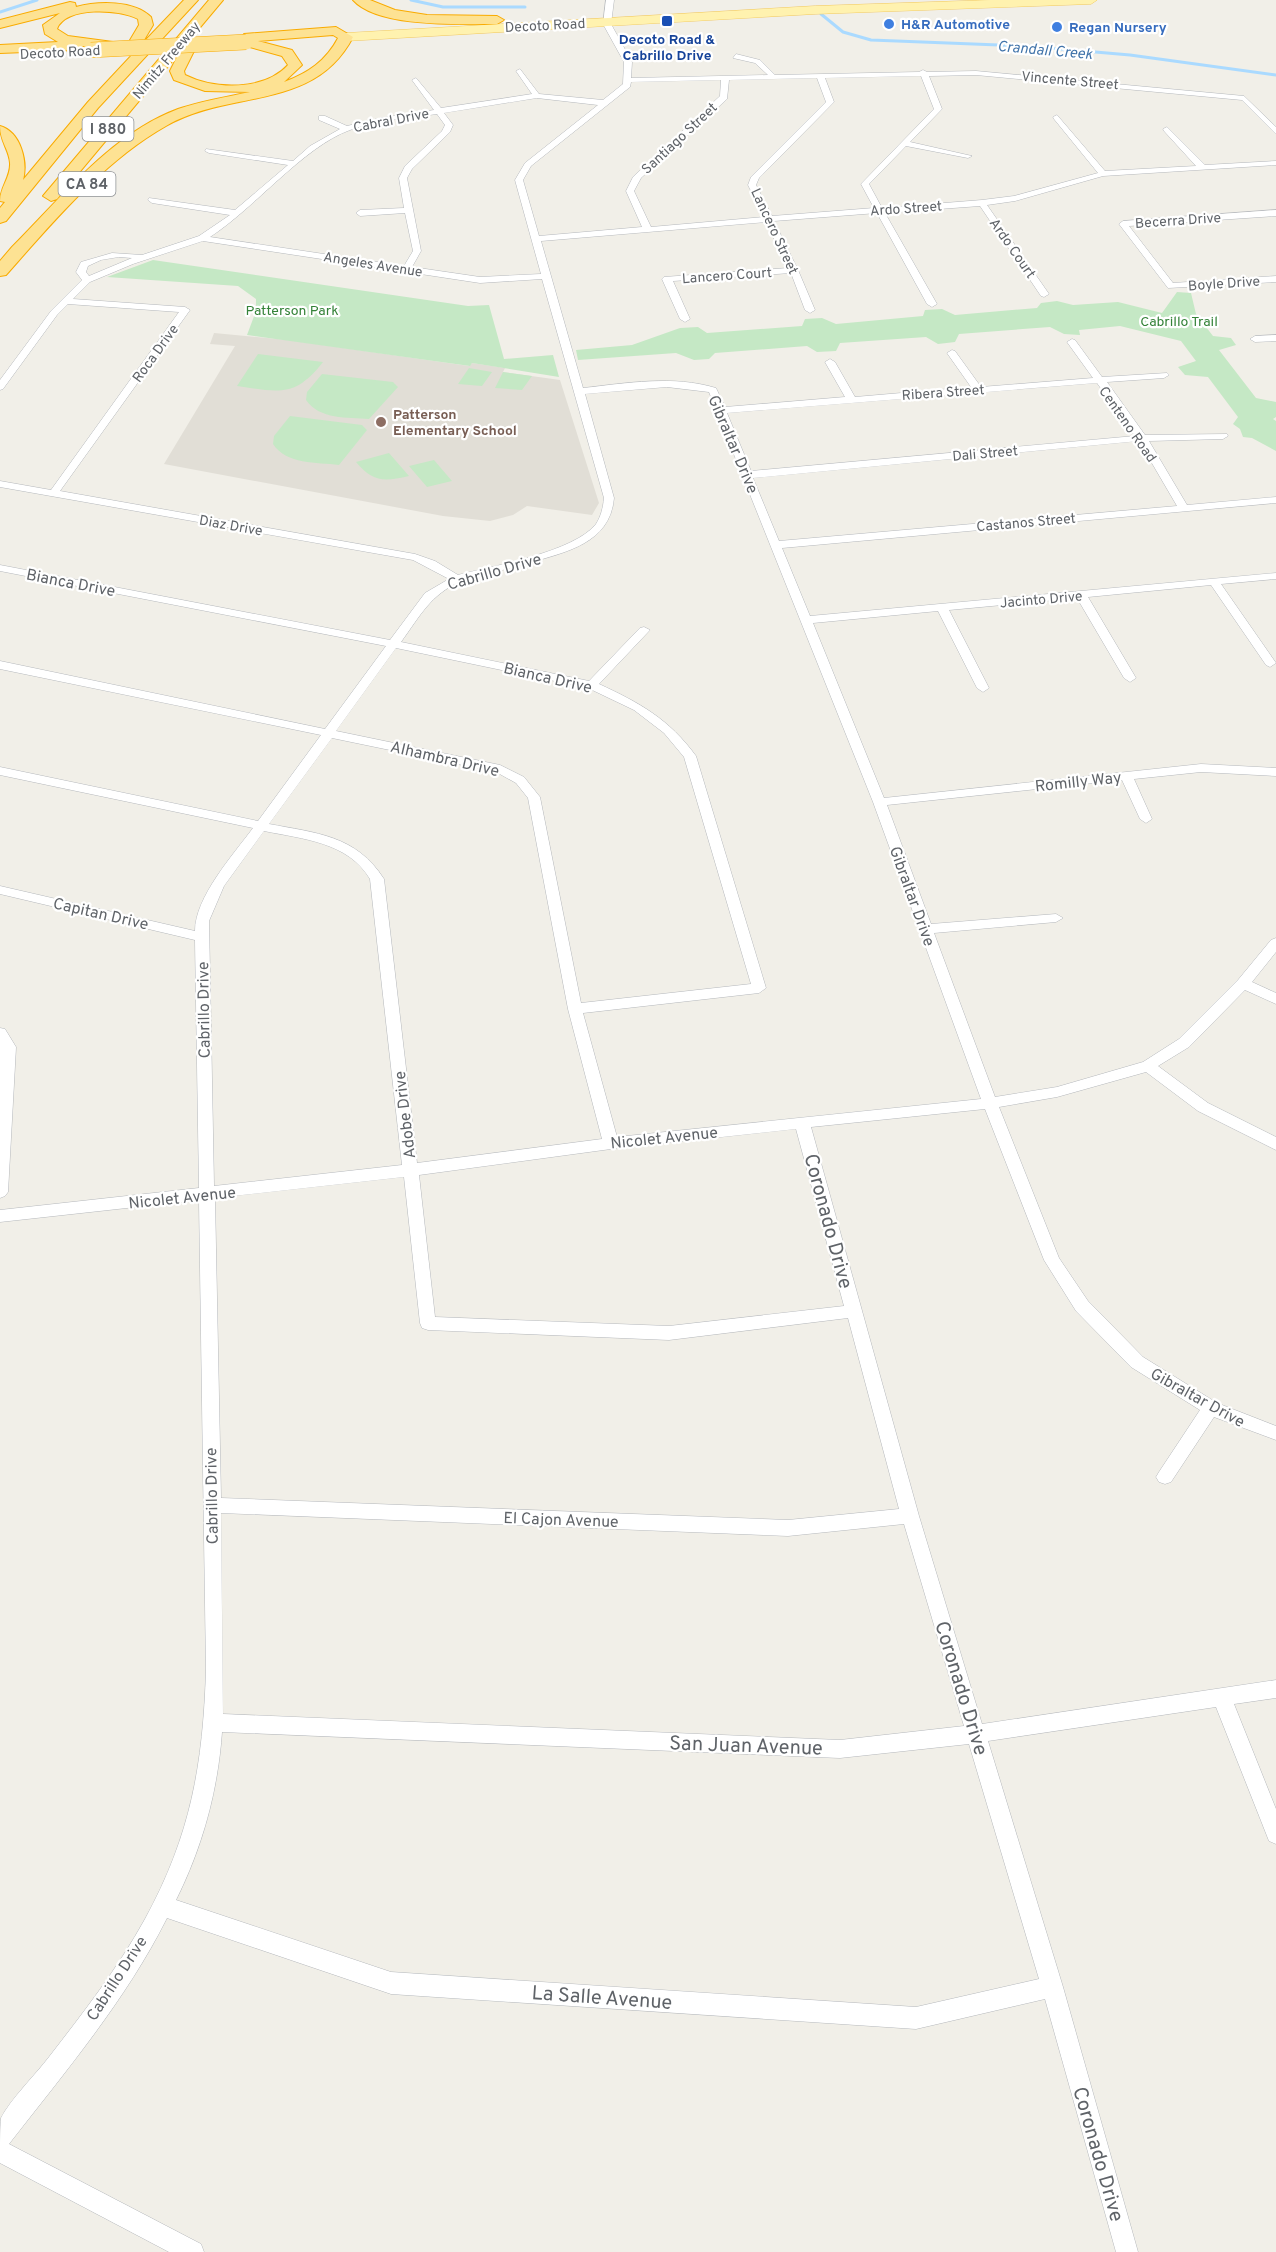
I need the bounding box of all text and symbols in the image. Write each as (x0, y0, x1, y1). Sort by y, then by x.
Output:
marker: Decoto Road & Cabrillo Drive (660, 14, 674, 28)
street label: Decoto Road (504, 16, 586, 37)
marker: H&R Automotive (882, 17, 896, 31)
place label: H&R Automotive (901, 17, 1010, 34)
street label: Nimitz Freeway (130, 19, 205, 103)
marker: Regan Nursery (1050, 20, 1064, 34)
place label: Regan Nursery (1069, 20, 1167, 37)
place label: Decoto Road & Cabrillo Drive (619, 32, 715, 65)
water label: Crandall Creek (997, 38, 1094, 65)
street label: Decoto Road (19, 43, 101, 64)
street label: Vincente Street (1020, 69, 1119, 94)
street label: Santiago Street (639, 100, 721, 178)
street label: Cabral Drive (352, 106, 431, 137)
road number: I 880 (82, 117, 134, 141)
road number: CA 84 (58, 172, 116, 196)
street label: Lancero Street (746, 186, 801, 277)
street label: Ardo Street (870, 199, 943, 220)
street label: Becerra Drive (1134, 210, 1222, 233)
street label: Ardo Court (985, 216, 1039, 282)
street label: Angeles Avenue (322, 249, 424, 282)
street label: Lancero Court (681, 265, 773, 288)
street label: Boyle Drive (1188, 274, 1261, 295)
park label: Patterson Park (245, 303, 339, 320)
park label: Cabrillo Trail (1140, 314, 1218, 331)
street label: Roca Drive (129, 322, 183, 386)
street label: Ribera Street (901, 382, 985, 405)
street label: Centeno Road (1094, 384, 1159, 466)
street label: Gibraltar Drive (702, 393, 762, 497)
place label: Patterson Elementary School (393, 407, 517, 440)
marker: Patterson Elementary School (374, 415, 388, 429)
street label: Dali Street (952, 443, 1019, 466)
street label: Castanos Street (976, 511, 1077, 536)
street label: Diaz Drive (198, 513, 264, 540)
street label: Cabrillo Drive (445, 550, 544, 596)
street label: Bianca Drive (24, 566, 117, 602)
street label: Jacinto Drive (999, 588, 1083, 613)
street label: Bianca Drive (501, 659, 594, 699)
street label: Alhambra Drive (388, 738, 501, 782)
street label: Romilly Way (1034, 769, 1122, 797)
street label: Gibraltar Drive (884, 844, 938, 949)
street label: Capitan Drive (51, 894, 150, 936)
street label: Cabrillo Drive (194, 961, 216, 1059)
street label: Adobe Drive (391, 1070, 421, 1160)
street label: Nicolet Avenue (610, 1123, 719, 1155)
street label: Coronado Drive (797, 1151, 858, 1292)
street label: Nicolet Avenue (128, 1183, 237, 1215)
street label: Gibraltar Drive (1146, 1365, 1248, 1433)
street label: Cabrillo Drive (202, 1447, 224, 1545)
street label: El Cajon Avenue (503, 1509, 619, 1533)
street label: Coronado Drive (927, 1618, 993, 1759)
street label: San Juan Avenue (669, 1731, 823, 1763)
street label: Cabrillo Drive (83, 1933, 152, 2025)
street label: La Salle Avenue (531, 1981, 673, 2017)
street label: Coronado Drive (1065, 2084, 1129, 2225)

